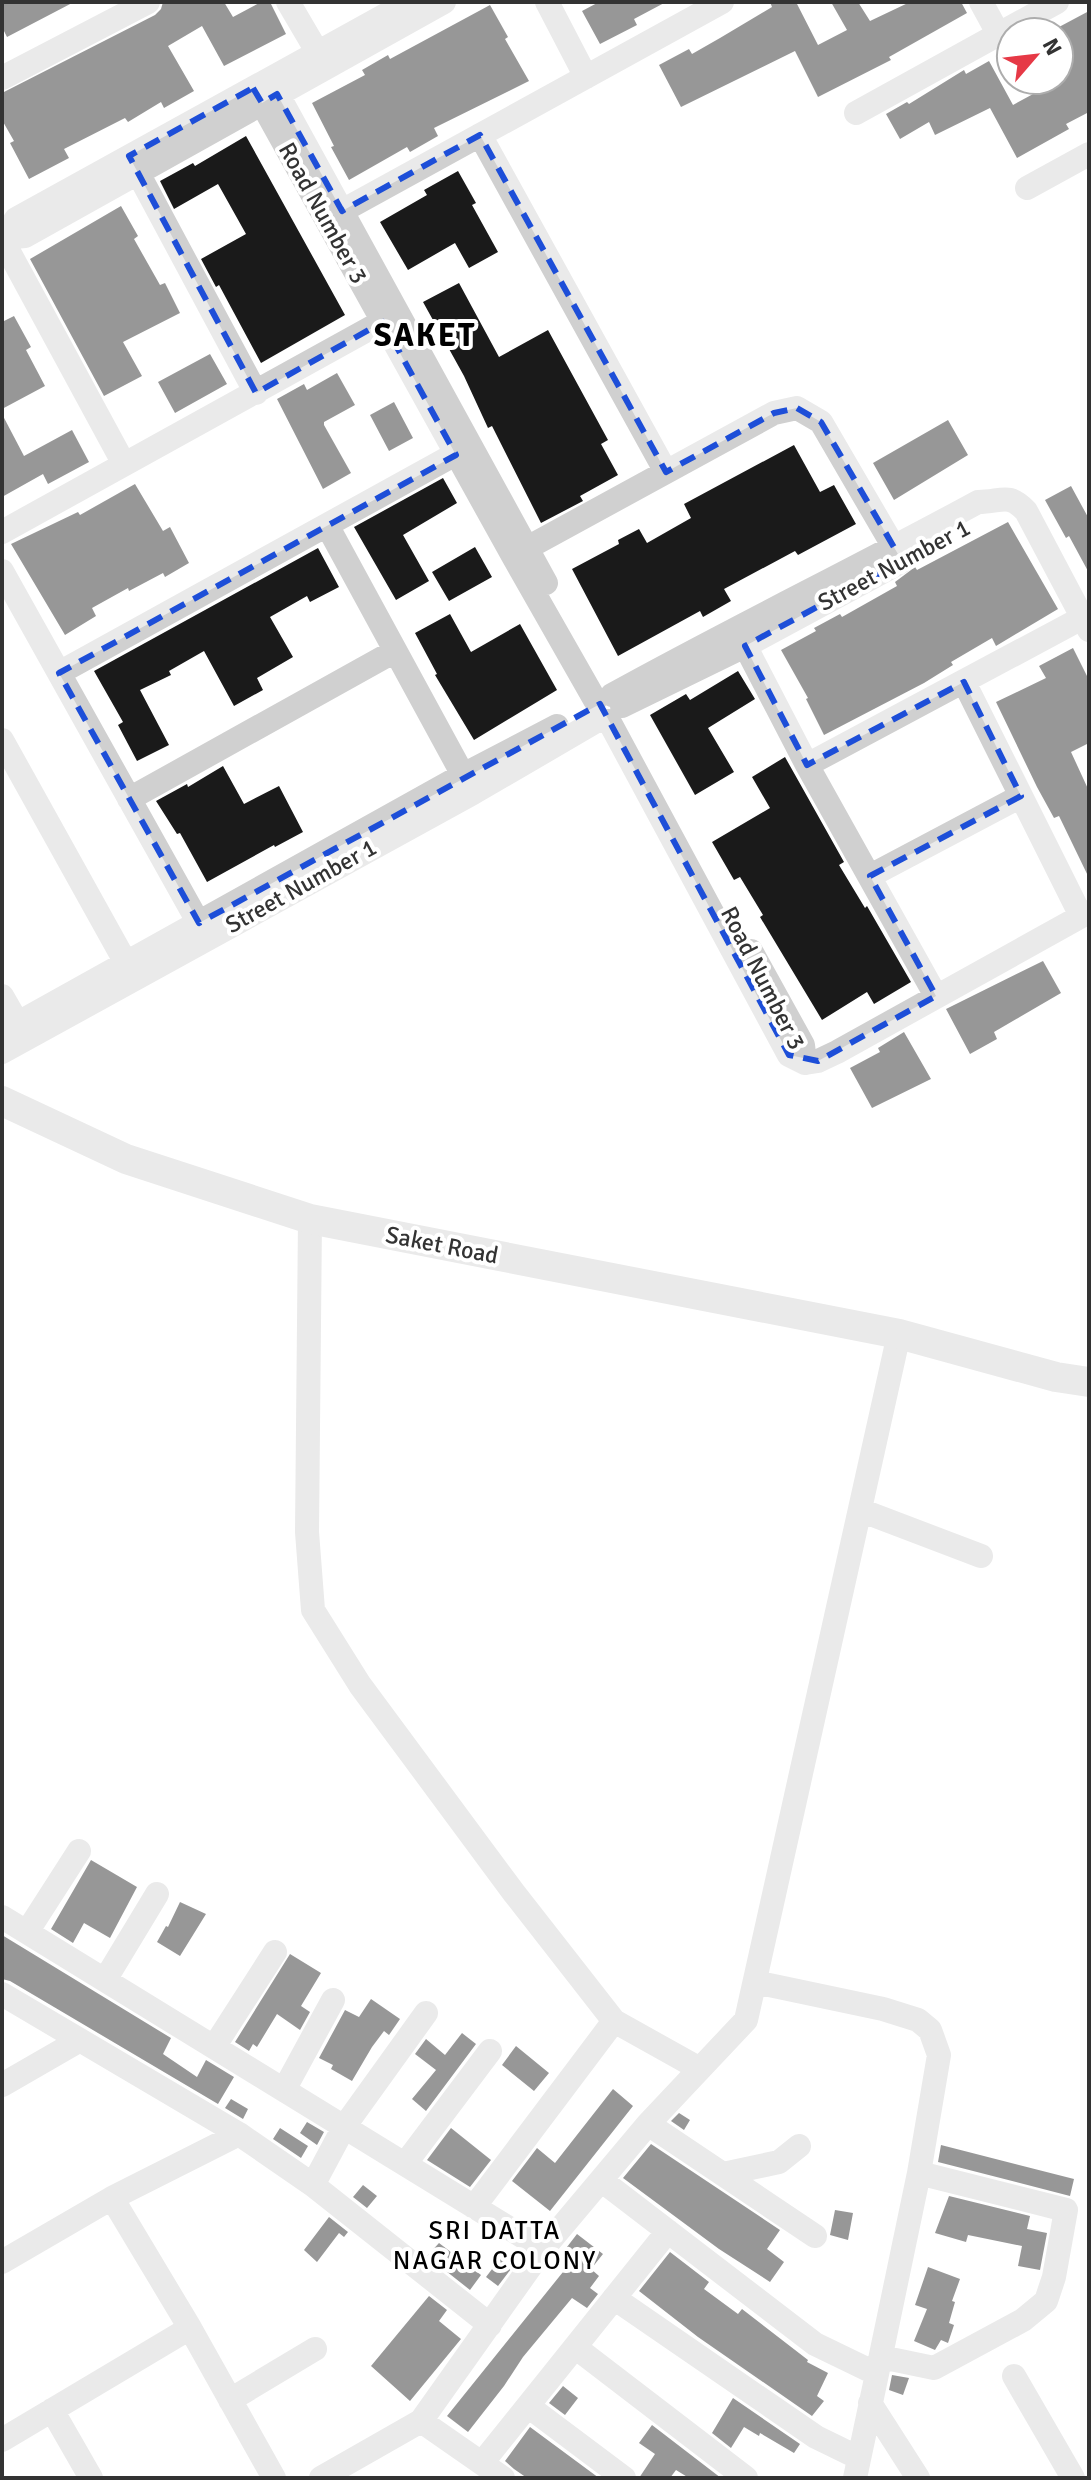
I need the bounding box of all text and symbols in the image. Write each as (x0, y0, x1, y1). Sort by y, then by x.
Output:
north arrow (995, 16, 1075, 96)
text: N (1037, 34, 1068, 60)
street label: Road Number 3 (272, 137, 374, 289)
district label: SAKET (374, 316, 476, 355)
street label: Street Number 1 (813, 512, 975, 618)
street label: Street Number 1 (220, 832, 382, 940)
street label: Road Number 3 (714, 901, 812, 1055)
street label: Saket Road (383, 1219, 501, 1271)
district label: SRI DATTA NAGAR COLONY (393, 2215, 597, 2277)

